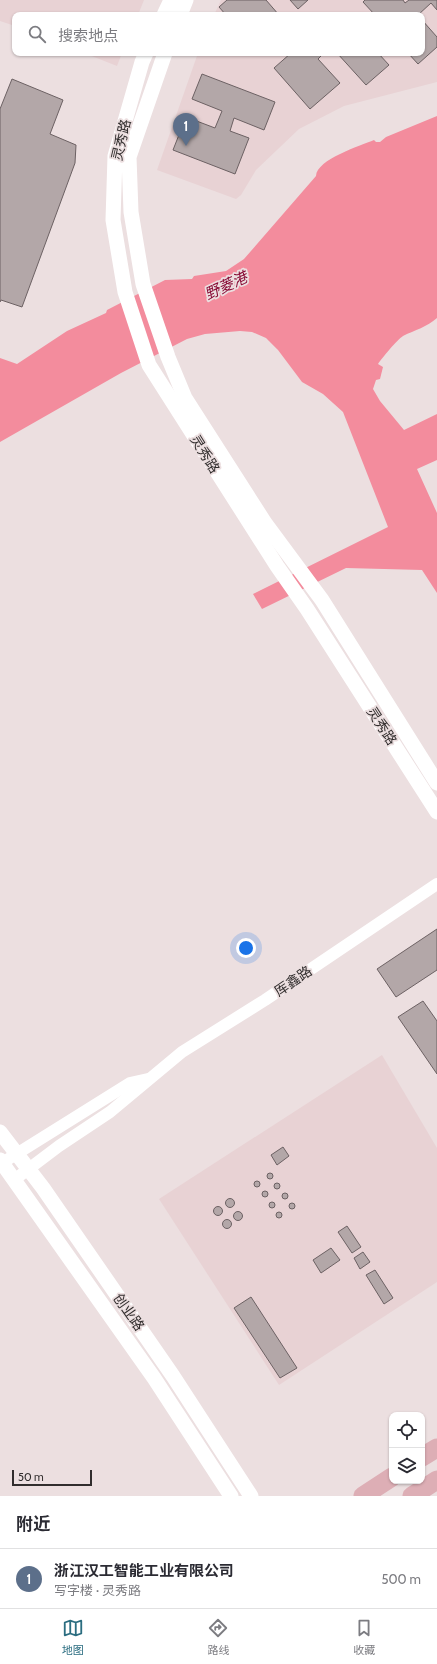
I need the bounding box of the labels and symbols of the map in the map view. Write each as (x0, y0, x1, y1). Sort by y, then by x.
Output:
pin: 1 (173, 113, 199, 146)
street label: 灵秀路 (108, 118, 134, 162)
water label: 野菱港 (202, 267, 252, 304)
street label: 灵秀路 (186, 431, 224, 477)
street label: 灵秀路 (363, 703, 401, 749)
your location (236, 938, 256, 958)
street label: 厍鑫路 (271, 962, 315, 1000)
street label: 创业路 (110, 1290, 148, 1334)
scale bar (12, 1468, 92, 1487)

